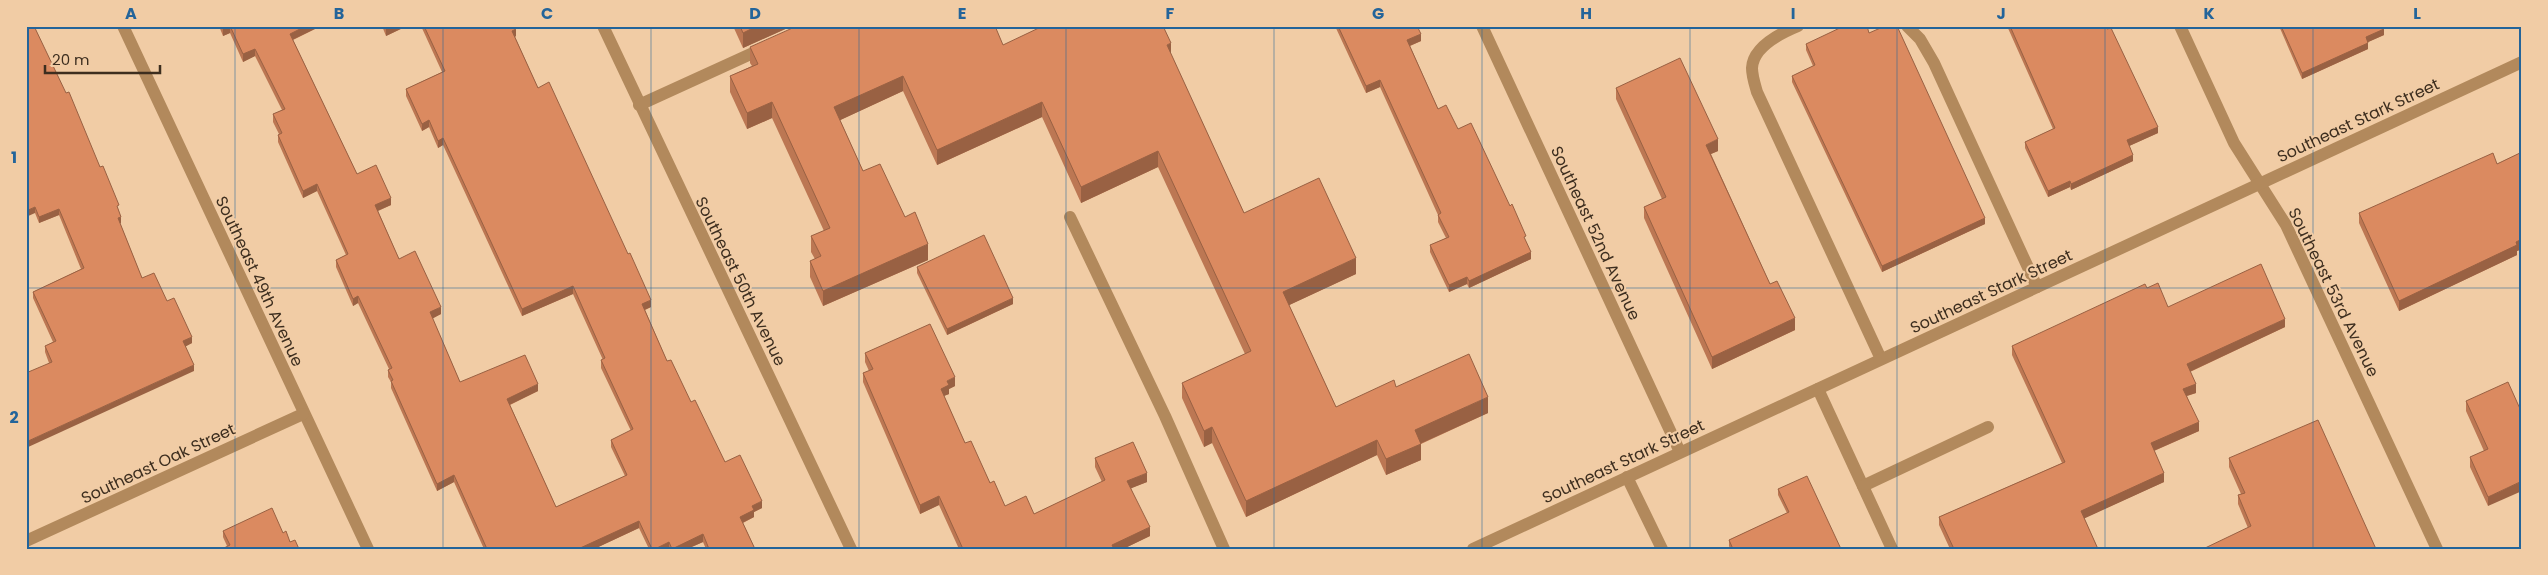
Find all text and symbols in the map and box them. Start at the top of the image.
text: A [125,2,137,25]
text: B [334,2,344,25]
text: C [541,2,553,25]
text: D [749,2,761,25]
text: E [958,2,966,25]
text: F [1166,2,1175,25]
text: G [1372,2,1384,25]
text: H [1580,2,1592,25]
text: I [1791,2,1795,25]
text: J [1996,2,2006,25]
text: K [2203,2,2215,25]
text: L [2413,2,2421,25]
scale bar [45,42,160,74]
text: 20 m [52,49,90,70]
street label: Southeast Stark Street [2273,73,2443,168]
street label: Southeast 52nd Avenue [1545,142,1646,324]
text: 1 [11,146,17,169]
street label: Southeast 49th Avenue [210,192,309,370]
street label: Southeast 50th Avenue [690,193,792,370]
street label: Southeast 53rd Avenue [2283,204,2385,381]
street label: Southeast Stark Street [1906,244,2076,339]
text: 2 [9,406,19,429]
street label: Southeast Stark Street [1538,414,1708,509]
street label: Southeast Oak Street [77,417,239,509]

